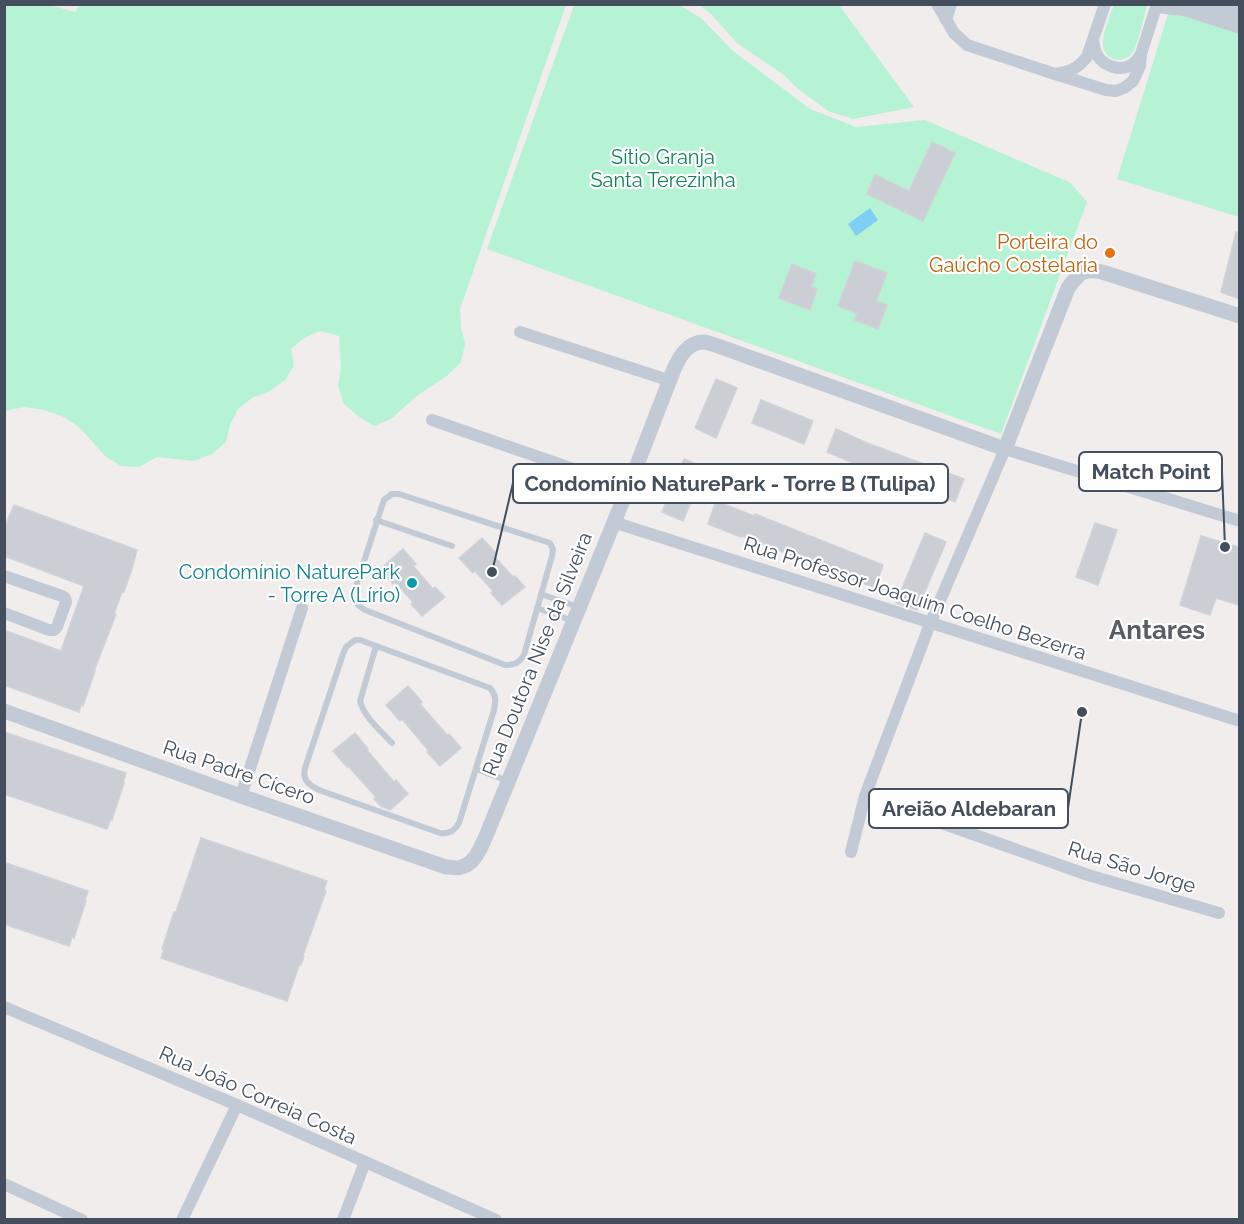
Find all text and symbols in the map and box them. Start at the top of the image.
park label: Sítio Granja Santa Terezinha [590,145,736,192]
place label: Porteira do Gaúcho Costelaria [929,230,1098,277]
marker: Porteira do Gaúcho Costelaria [1103,246,1117,260]
callout: Match Point [1079,452,1222,491]
text: Match Point [1091,459,1211,484]
callout: Condomínio NaturePark - Torre B (Tulipa) [513,464,948,503]
text: Condomínio NaturePark - Torre B (Tulipa) [524,471,936,496]
street label: Rua Doutora Nise da Silveira [477,529,597,779]
street label: Rua Professor Joaquim Coelho Bezerra [741,531,1089,665]
place label: Condomínio NaturePark - Torre A (Lírio) [179,560,400,607]
marker: Condomínio NaturePark - Torre A (Lírio) [405,576,419,590]
district label: Antares [1109,615,1205,645]
street label: Rua Padre Cícero [160,735,318,809]
callout: Areião Aldebaran [869,789,1068,828]
text: Areião Aldebaran [882,796,1056,821]
street label: Rua São Jorge [1065,836,1199,898]
street label: Rua João Correia Costa [155,1041,361,1149]

